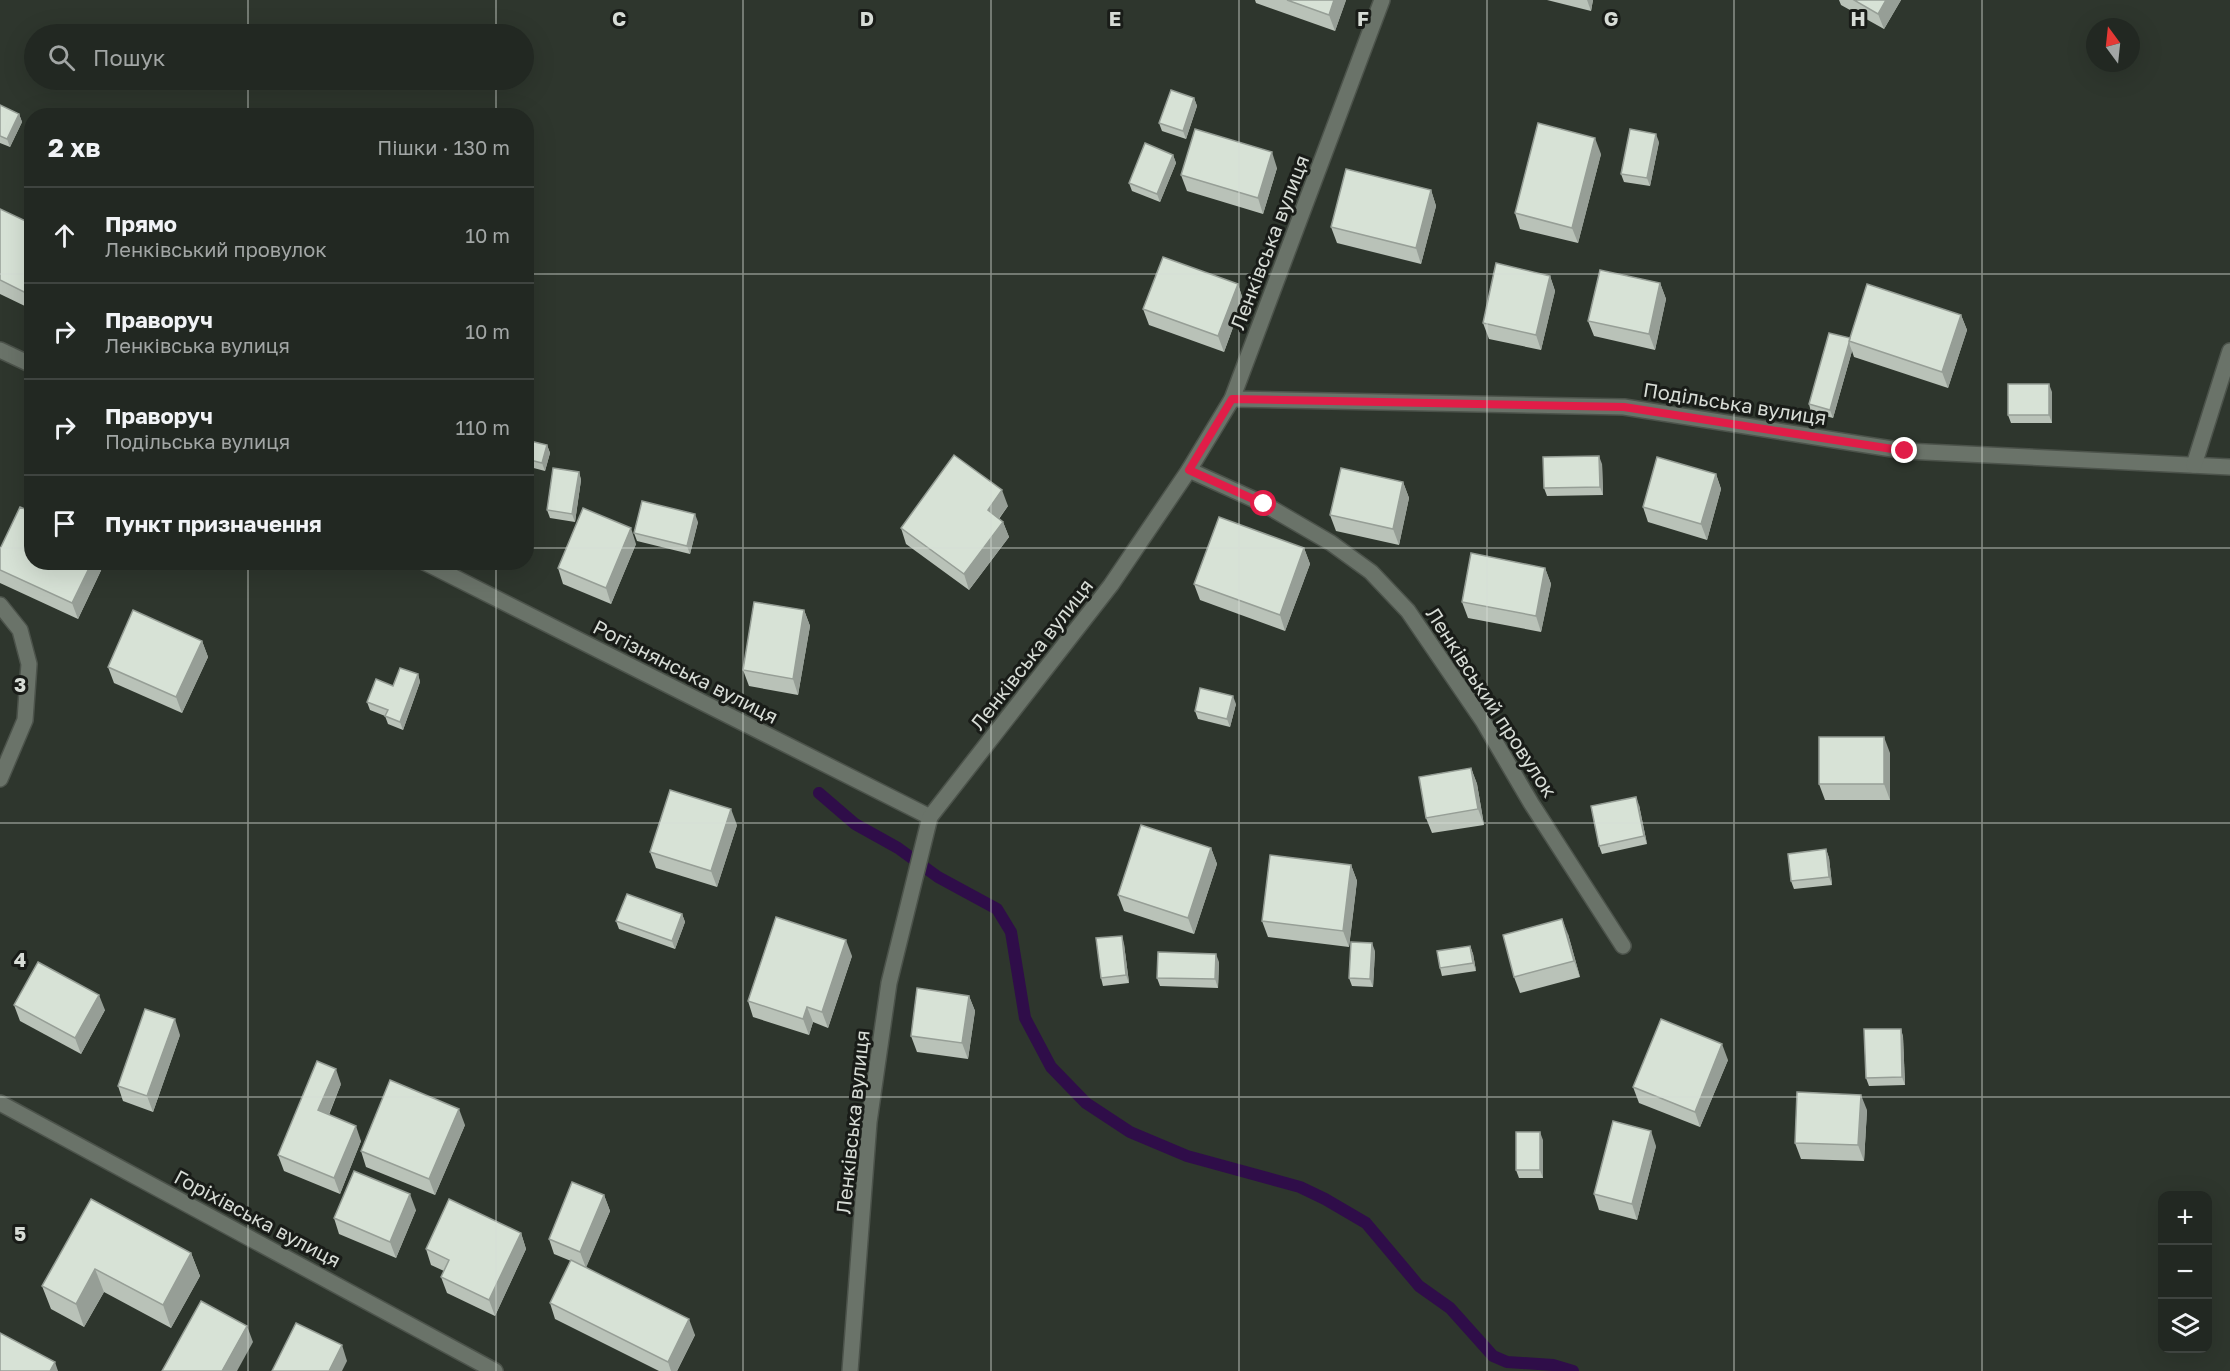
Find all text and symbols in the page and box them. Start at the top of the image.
text: C [612,6,626,30]
text: D [860,6,874,30]
text: E [1109,6,1121,30]
text: F [1357,6,1369,30]
text: G [1604,6,1618,30]
text: H [1850,6,1866,30]
north arrow [2086,18,2140,72]
search box [24,24,534,90]
icon: search [45,41,78,74]
text: Пошук [93,44,166,71]
text: 2 хв [48,132,101,163]
text: Пішки · 130 m [377,135,510,159]
street label: Ленківська вулиця [1225,151,1313,333]
text: Прямо [105,210,177,237]
icon: ahead [48,219,81,252]
text: 10 m [465,223,510,247]
text: Ленківський провулок [105,237,327,261]
text: Праворуч [105,306,213,333]
icon: right [48,315,81,348]
text: 10 m [465,319,510,343]
text: Ленківська вулиця [105,333,290,357]
street label: Подільська вулиця [1642,377,1828,429]
text: Праворуч [105,402,213,429]
icon: right [48,411,81,444]
text: 110 m [456,415,510,439]
text: Подільська вулиця [105,429,290,453]
route end [1891,437,1917,463]
route start [1250,490,1276,516]
icon: arrive [48,507,81,540]
text: Пункт призначення [105,510,322,537]
street label: Ленківська вулиця [965,574,1097,734]
street label: Ленківський провулок [1422,602,1562,802]
street label: Рогізнянська вулиця [590,614,782,728]
text: 3 [14,672,26,696]
text: 4 [14,947,26,971]
street label: Ленківська вулиця [830,1029,874,1215]
street label: Горіхівська вулиця [171,1164,345,1272]
map controls [2158,1191,2212,1353]
button: + [2158,1191,2212,1245]
text: 5 [14,1221,26,1245]
button: − [2158,1245,2212,1299]
button: layers [2158,1299,2212,1353]

